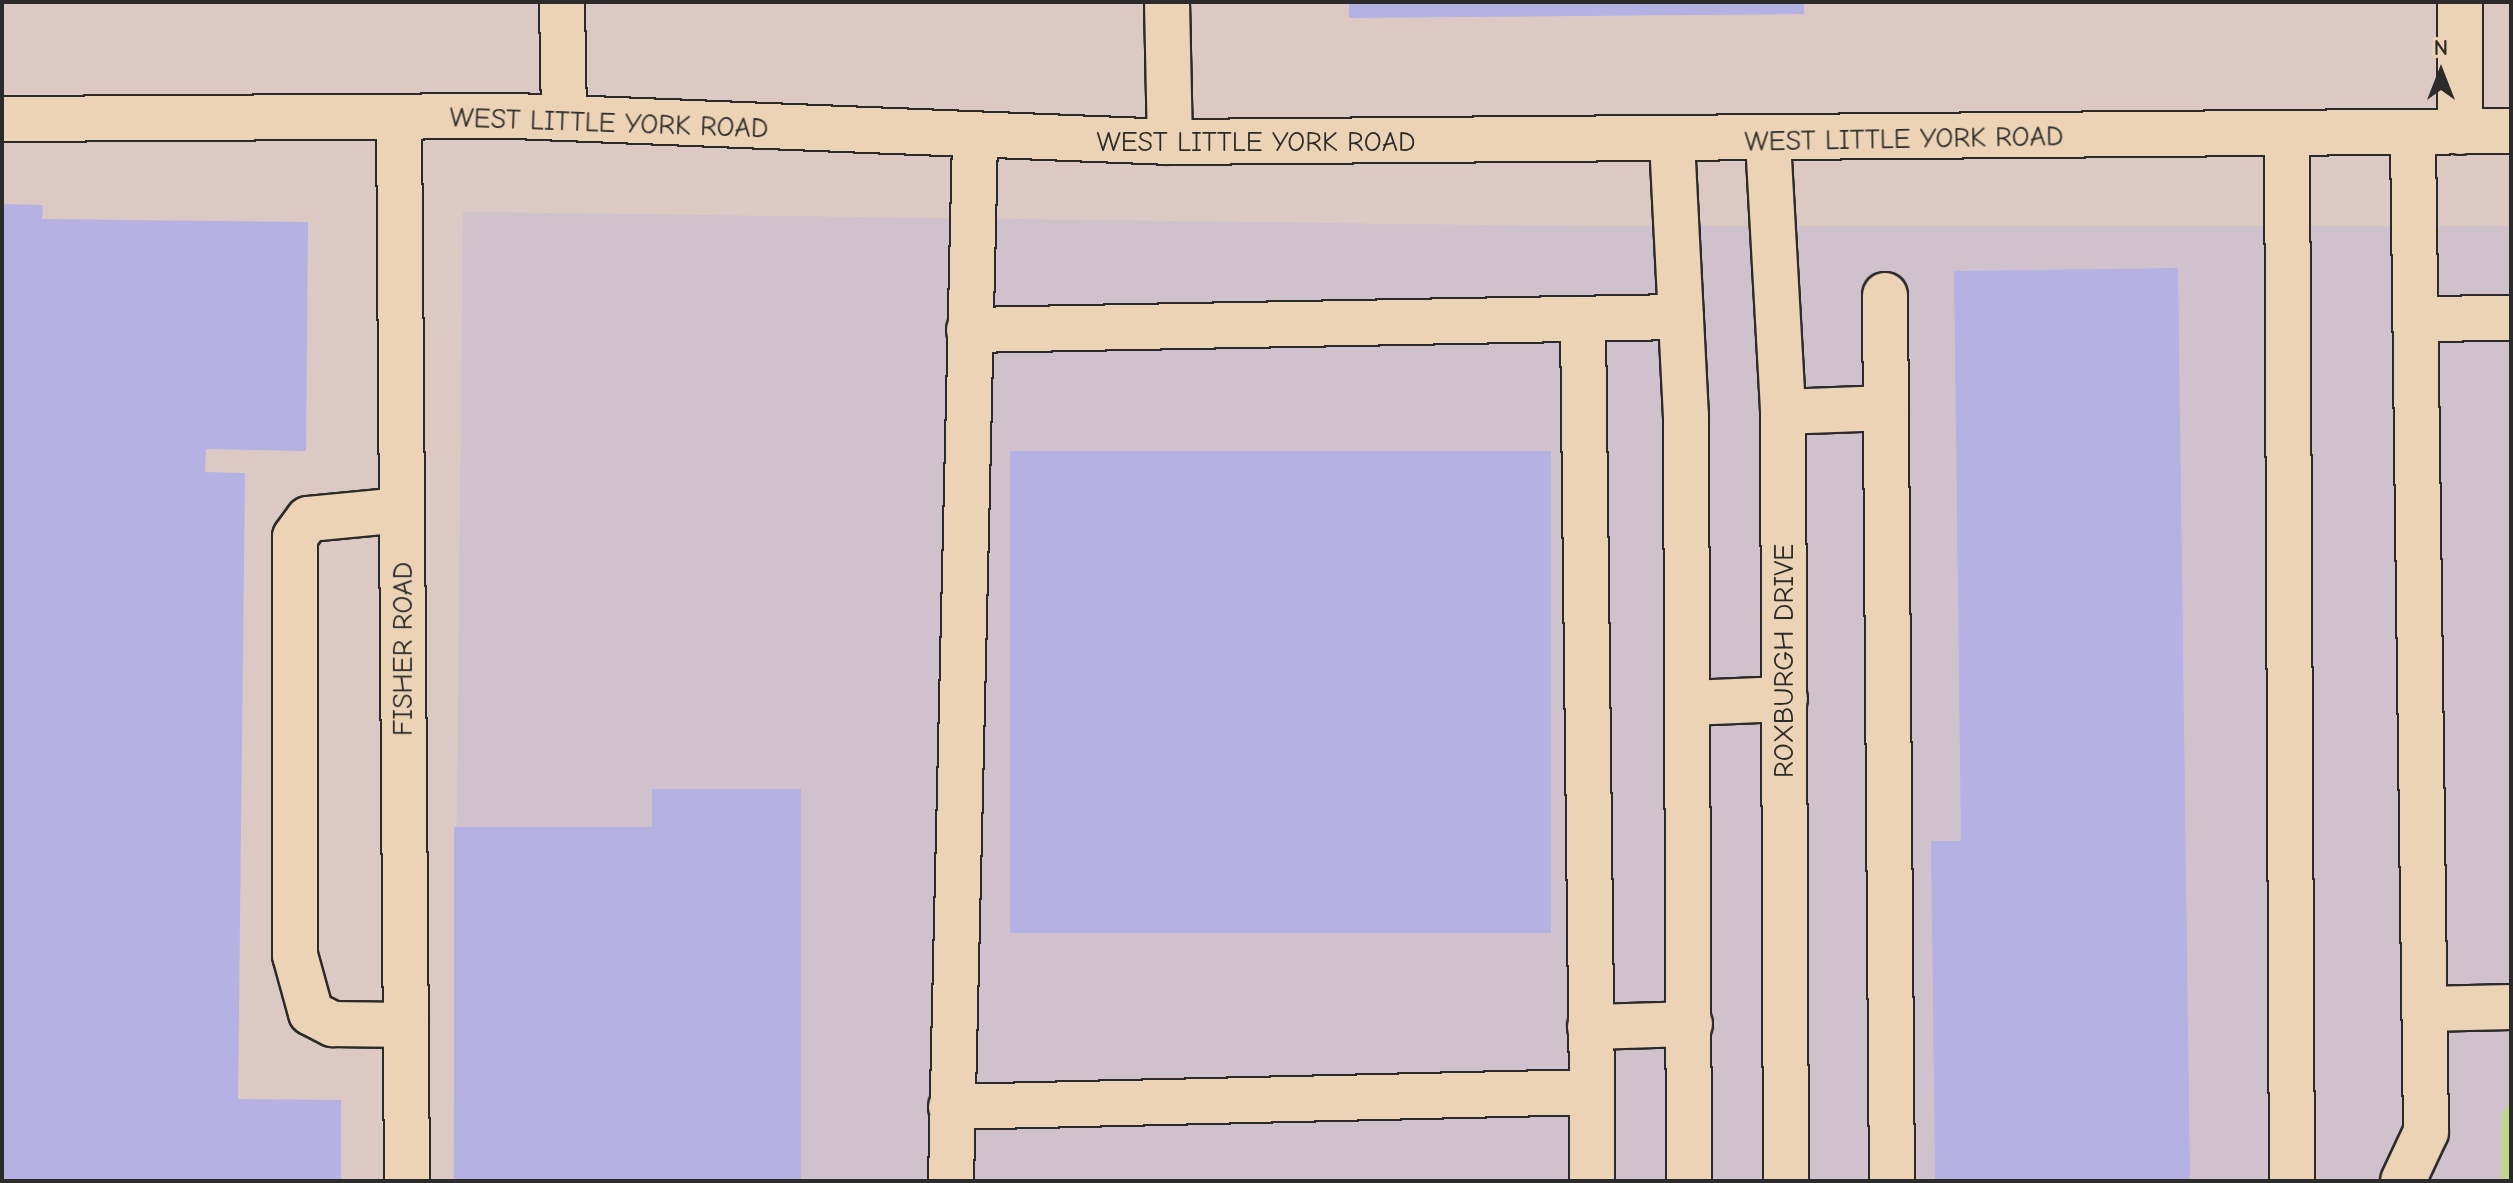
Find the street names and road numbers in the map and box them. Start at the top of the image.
street label: WEST LITTLE YORK ROAD [449,101,769,145]
street label: WEST LITTLE YORK ROAD [1744,119,2064,159]
street label: WEST LITTLE YORK ROAD [1096,125,1416,159]
street label: ROXBURGH DRIVE [1767,544,1801,778]
street label: FISHER ROAD [386,562,420,736]

